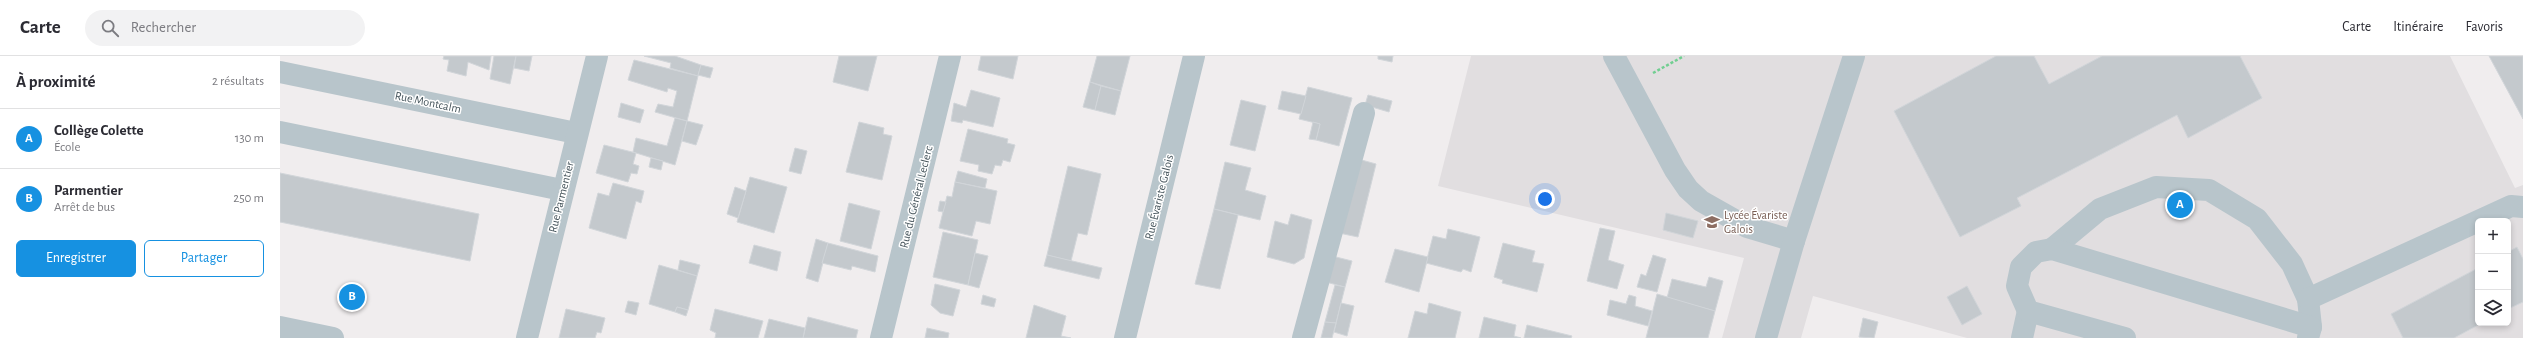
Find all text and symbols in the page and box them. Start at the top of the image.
search box [85,10,365,46]
icon: search [99,17,121,39]
text: Carte [20,18,61,37]
text: Rechercher [131,20,196,35]
text: Carte [2342,20,2371,34]
text: Itinéraire [2393,20,2443,34]
text: Favoris [2465,20,2503,34]
text: À proximité [16,73,96,90]
text: 2 résultats [212,75,264,88]
street label: Rue Montcalm [394,89,462,115]
text: Collège Colette [54,123,144,138]
text: A [25,132,33,145]
text: 130 m [235,132,264,145]
text: École [54,141,81,154]
street label: Rue du Général Leclerc [898,144,935,249]
street label: Rue Évariste Galois [1142,153,1175,241]
street label: Rue Parmentier [546,160,576,234]
text: Parmentier [54,183,123,198]
your location [1535,189,1555,209]
pin: A [2167,190,2193,220]
text: B [25,192,33,205]
text: 250 m [233,192,264,205]
text: Arrêt de bus [54,201,115,214]
place label: Lycée Évariste Galois [1724,208,1787,235]
school or university icon: Lycée Évariste Galois [1703,213,1721,231]
map controls [2475,218,2511,326]
button: + [2475,218,2511,254]
button: Enregistrer [16,240,136,277]
button: Partager [144,240,264,277]
button: − [2475,254,2511,290]
pin: B [339,282,365,312]
button: layers [2475,290,2511,326]

